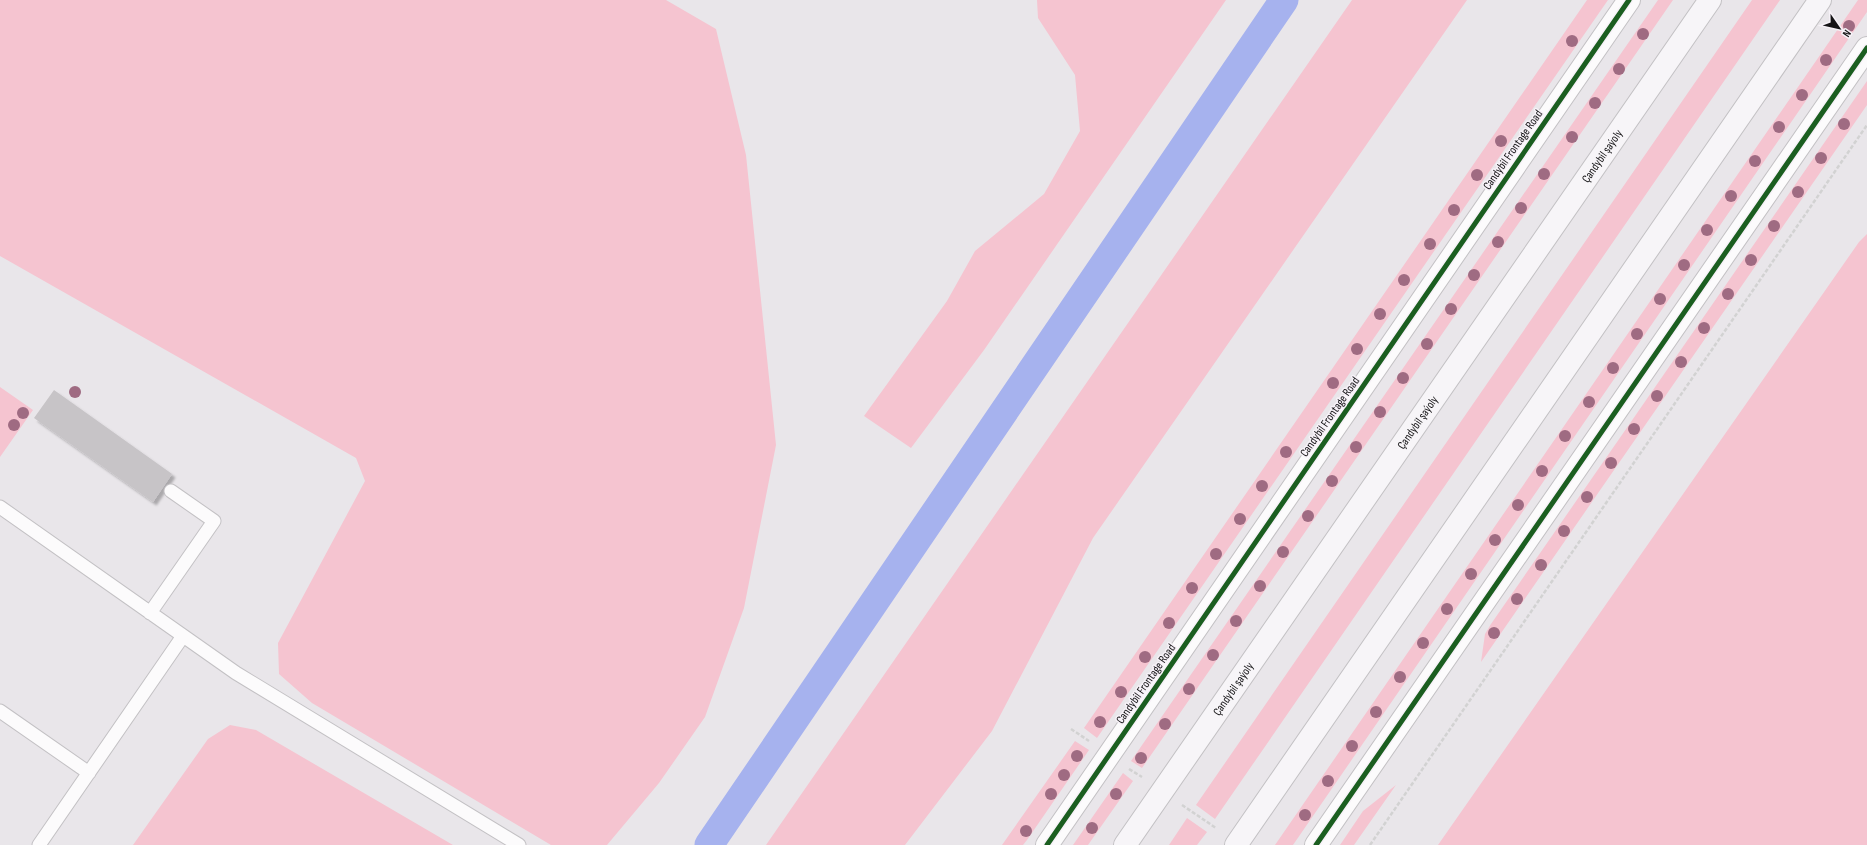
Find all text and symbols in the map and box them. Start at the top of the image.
north arrow [1819,8,1859,48]
text: N [1840,27,1854,39]
street label: Candybil Frontage Road [1480,107,1546,193]
street label: Çandybil şaýoly [1578,126,1626,186]
street label: Candybil Frontage Road [1297,374,1363,460]
street label: Çandybil şaýoly [1394,392,1441,452]
street label: Candybil Frontage Road [1113,641,1179,727]
street label: Çandybil şaýoly [1209,659,1257,718]

